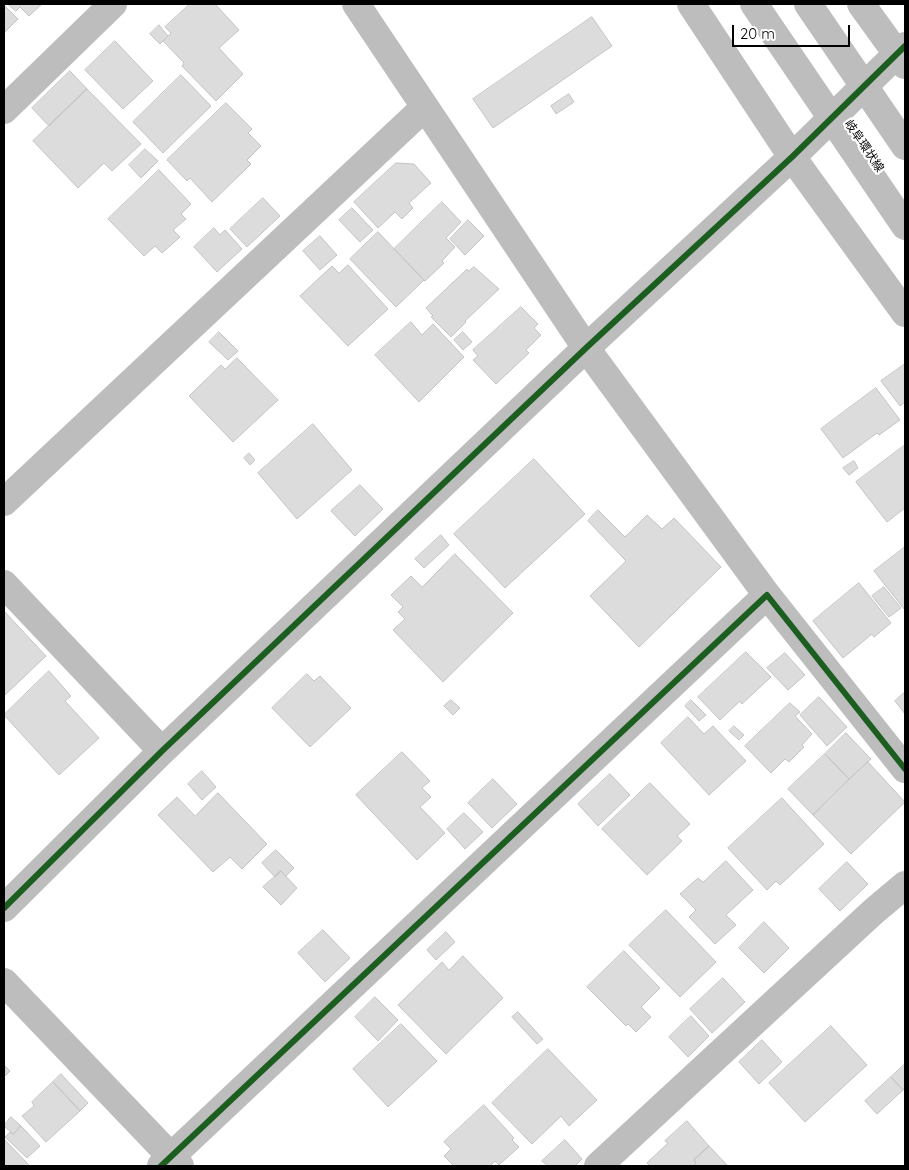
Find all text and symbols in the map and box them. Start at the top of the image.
scale bar [734,15,852,47]
text: 20 m [740,24,775,43]
street label: 岐阜環状線 [841,117,887,175]

